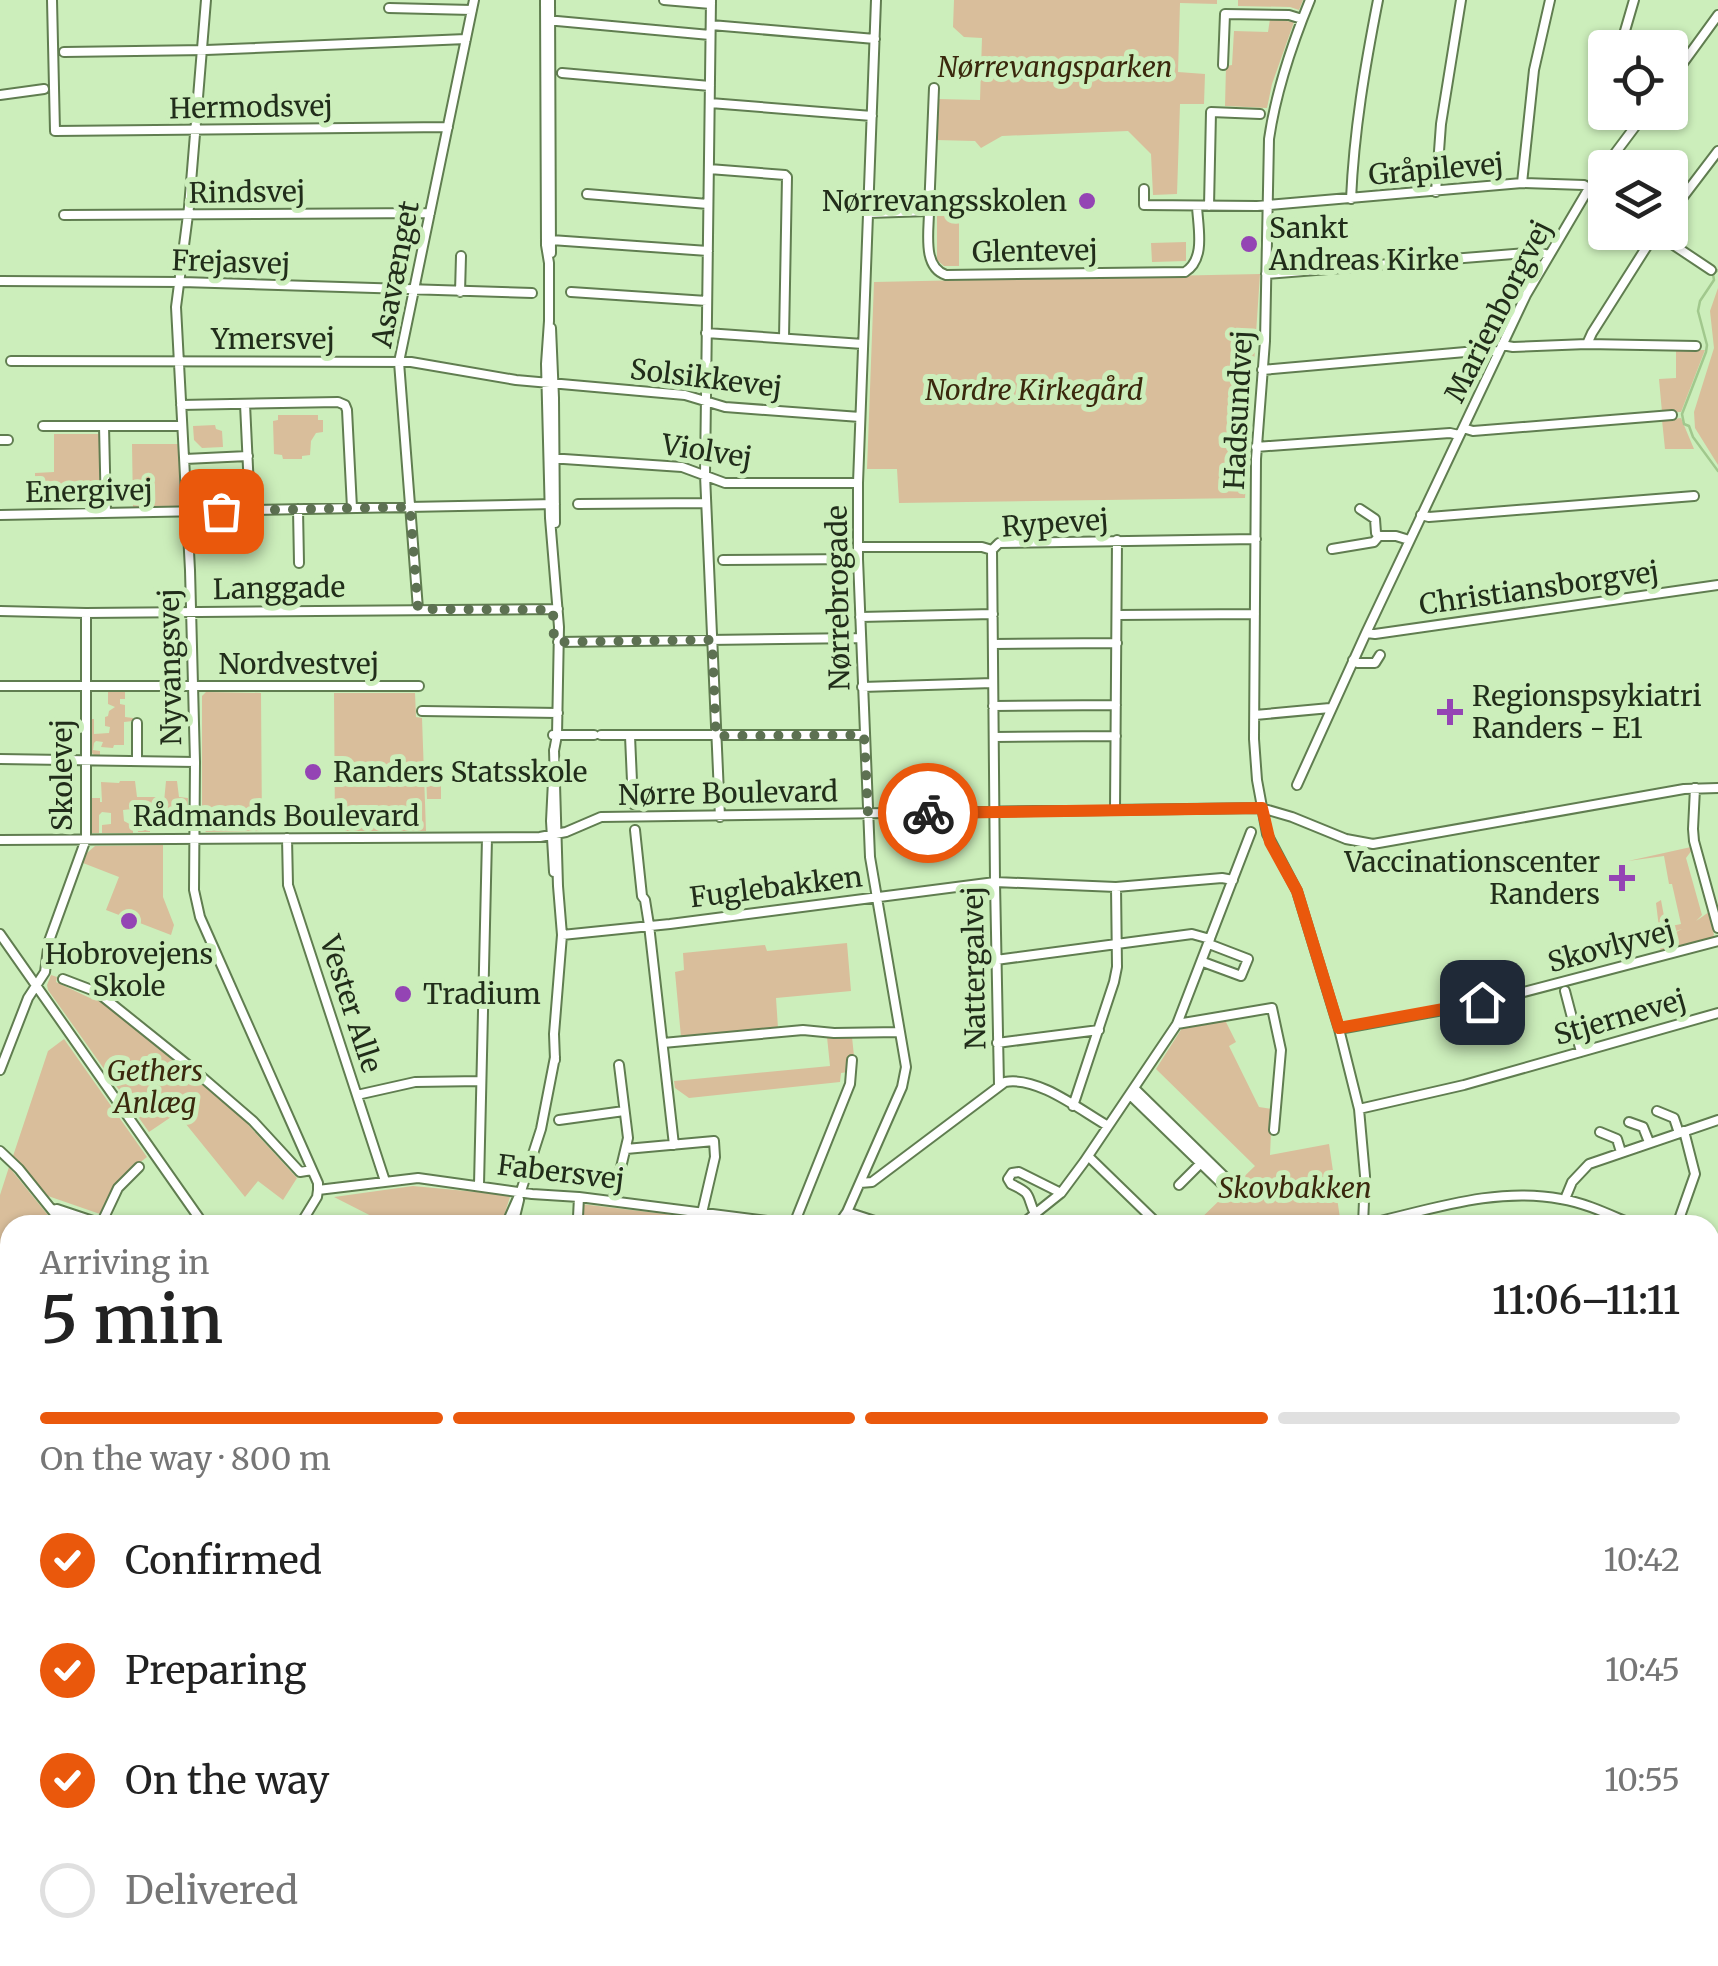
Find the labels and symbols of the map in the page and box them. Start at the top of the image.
park label: Nørrevangsparken [937,49,1173,85]
street label: Hermodsvej [169,88,333,126]
street label: Gråpilevej [1367,145,1505,193]
street label: Rindsvej [188,173,306,211]
place label: Nørrevangsskolen [822,183,1067,219]
marker: Nørrevangsskolen [1076,190,1098,212]
street label: Asavænget [363,198,427,351]
place label: Sankt Andreas Kirke [1268,210,1459,278]
street label: Marienborgvej [1437,214,1559,408]
street label: Glentevej [972,232,1098,270]
marker: Sankt Andreas Kirke [1238,233,1260,255]
street label: Frejasvej [171,242,291,282]
street label: Ymersvej [210,321,335,357]
street label: Hadsundvej [1216,329,1260,491]
street label: Solsikkevej [628,351,784,405]
park label: Nordre Kirkegård [925,372,1143,408]
street label: Violvej [658,426,755,476]
pin [179,469,264,554]
street label: Energivej [25,472,153,510]
street label: Rypevej [1000,501,1110,545]
street label: Nørrebrogade [818,505,858,691]
street label: Christiansborgvej [1417,553,1661,623]
street label: Langgade [213,569,345,607]
street label: Nyvangsvej [151,588,189,746]
street label: Nordvestvej [219,646,379,682]
place label: Regionspsykiatri Randers - E1 [1472,678,1702,746]
marker: Regionspsykiatri Randers - E1 [1437,699,1463,725]
street label: Skolevej [44,719,80,831]
place label: Randers Statsskole [333,754,587,790]
marker: Randers Statsskole [302,761,324,783]
courier [878,763,978,863]
street label: Nørre Boulevard [618,773,838,813]
street label: Rådmands Boulevard [133,798,419,834]
place label: Vaccinationscenter Randers [1343,844,1600,912]
street label: Fuglebakken [688,859,864,915]
marker: Vaccinationscenter Randers [1609,865,1635,891]
street label: Nattergalvej [955,886,993,1050]
marker: Hobrovejens Skole [118,910,140,932]
street label: Skovlyvej [1544,912,1678,980]
street label: Vester Alle [312,930,390,1077]
place label: Hobrovejens Skole [45,936,213,1004]
pin [1440,960,1525,1045]
place label: Tradium [423,976,541,1012]
street label: Stjernevej [1550,981,1690,1053]
marker: Tradium [392,983,414,1005]
park label: Gethers Anlæg [107,1053,203,1121]
street label: Fabersvej [495,1146,627,1198]
park label: Skovbakken [1218,1170,1372,1206]

